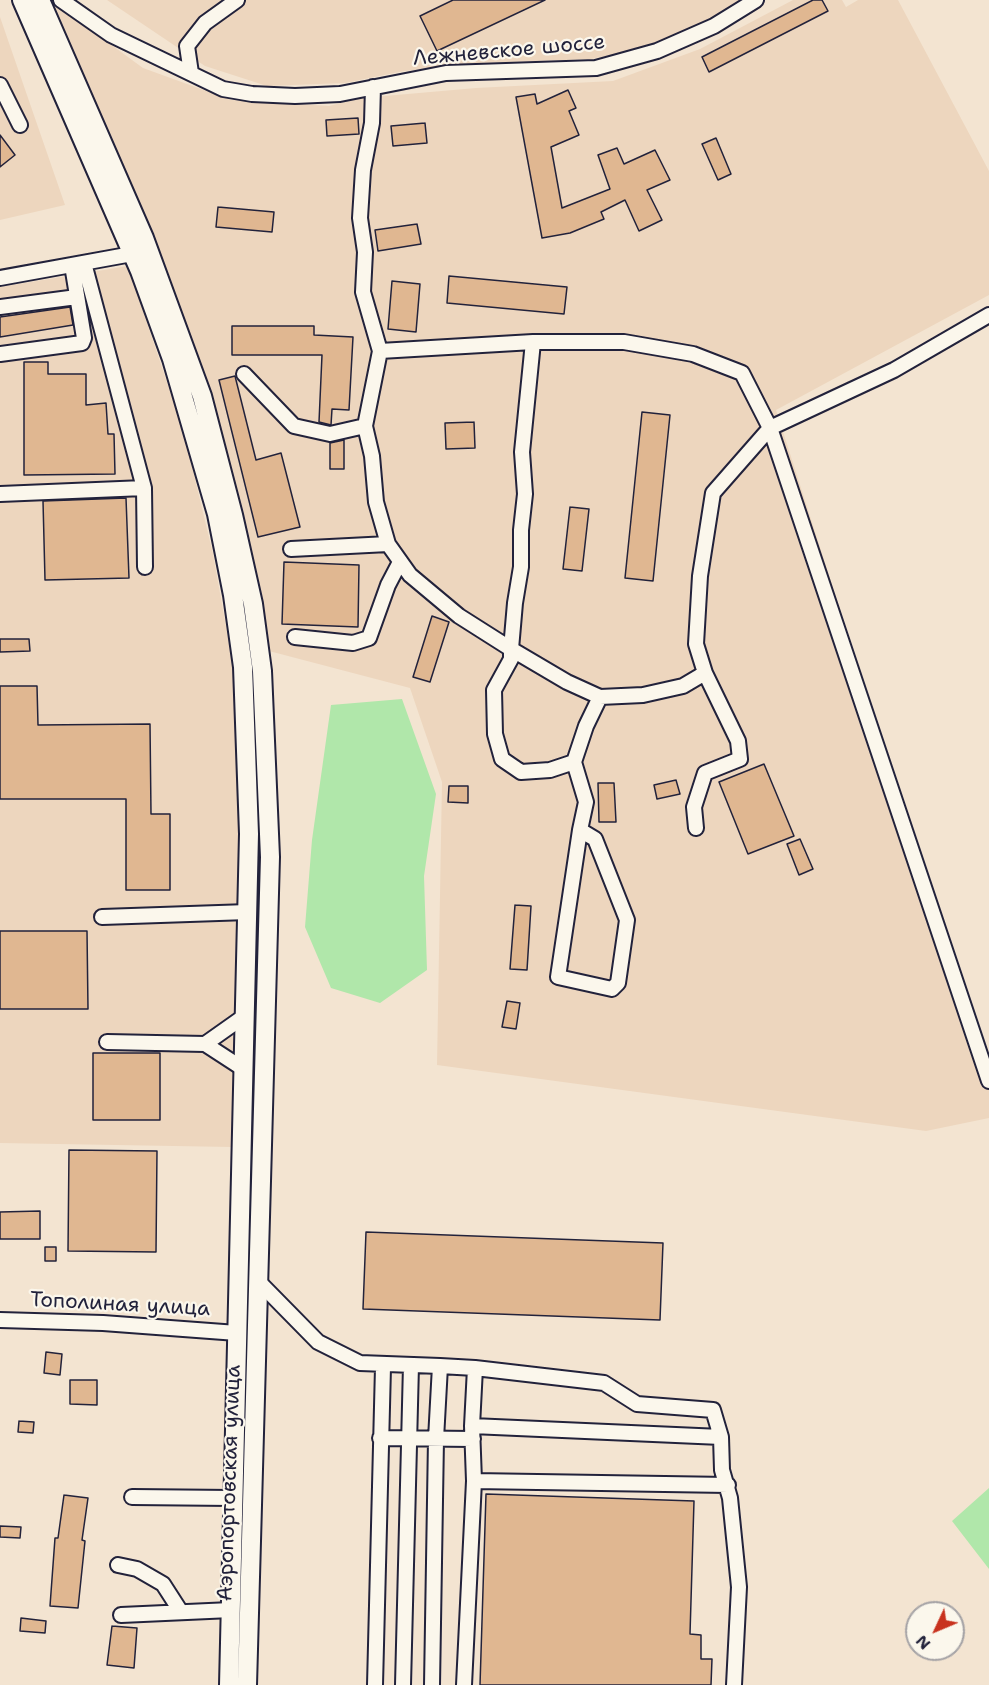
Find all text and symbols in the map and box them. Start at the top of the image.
street label: Лежневское шоссе [412,30,606,72]
street label: Тополиная улица [29,1288,211,1322]
street label: Аэропортовская улица [213,1364,247,1602]
north arrow [905,1601,965,1661]
text: N [911,1631,935,1654]

